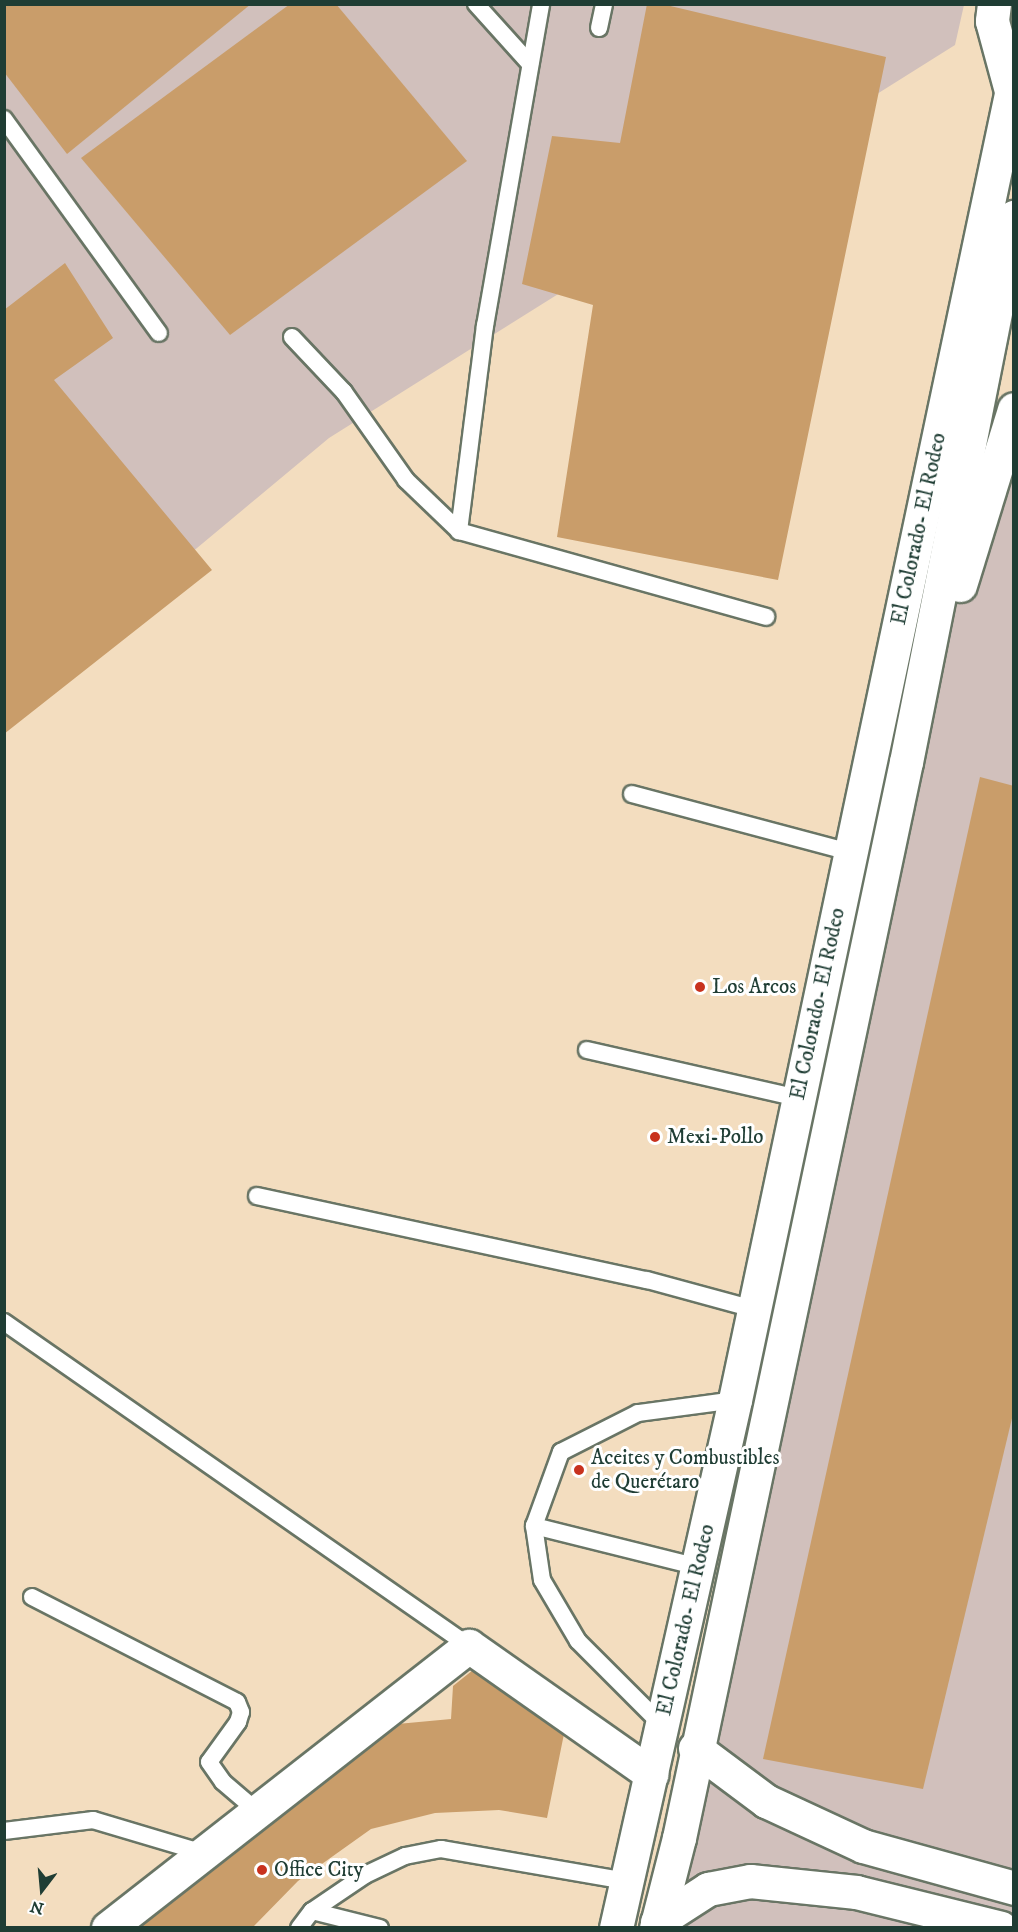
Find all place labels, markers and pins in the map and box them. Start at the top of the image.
place label: Los Arcos [712,974,796,1000]
marker: Los Arcos [693,980,707,994]
place label: Mexi-Pollo [667,1124,764,1150]
marker: Mexi-Pollo [648,1130,662,1144]
place label: Aceites y Combustibles de Querétaro [591,1445,780,1495]
marker: Aceites y Combustibles de Querétaro [572,1463,586,1477]
place label: Office City [274,1857,363,1883]
marker: Office City [255,1863,269,1877]

